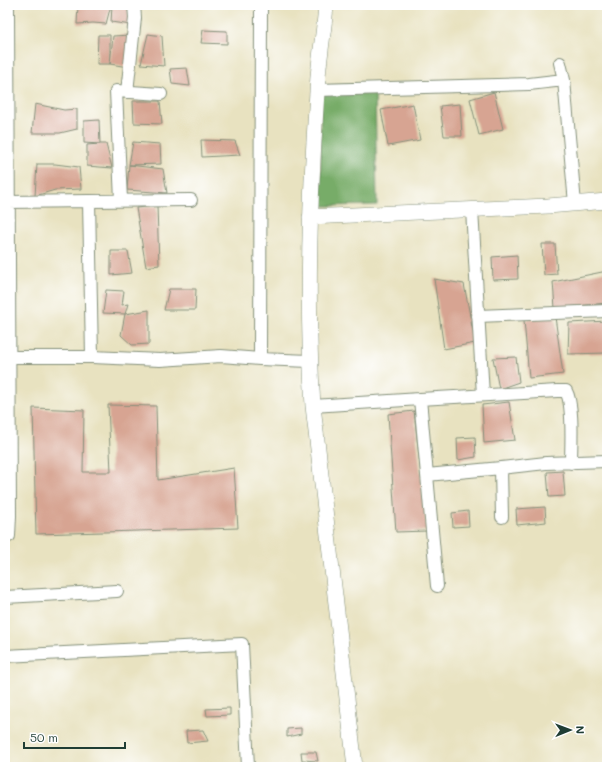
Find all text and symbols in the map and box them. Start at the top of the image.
north arrow [550,710,590,750]
scale bar [24,724,125,750]
text: N [573,726,588,734]
text: 50 m [30,729,58,745]

